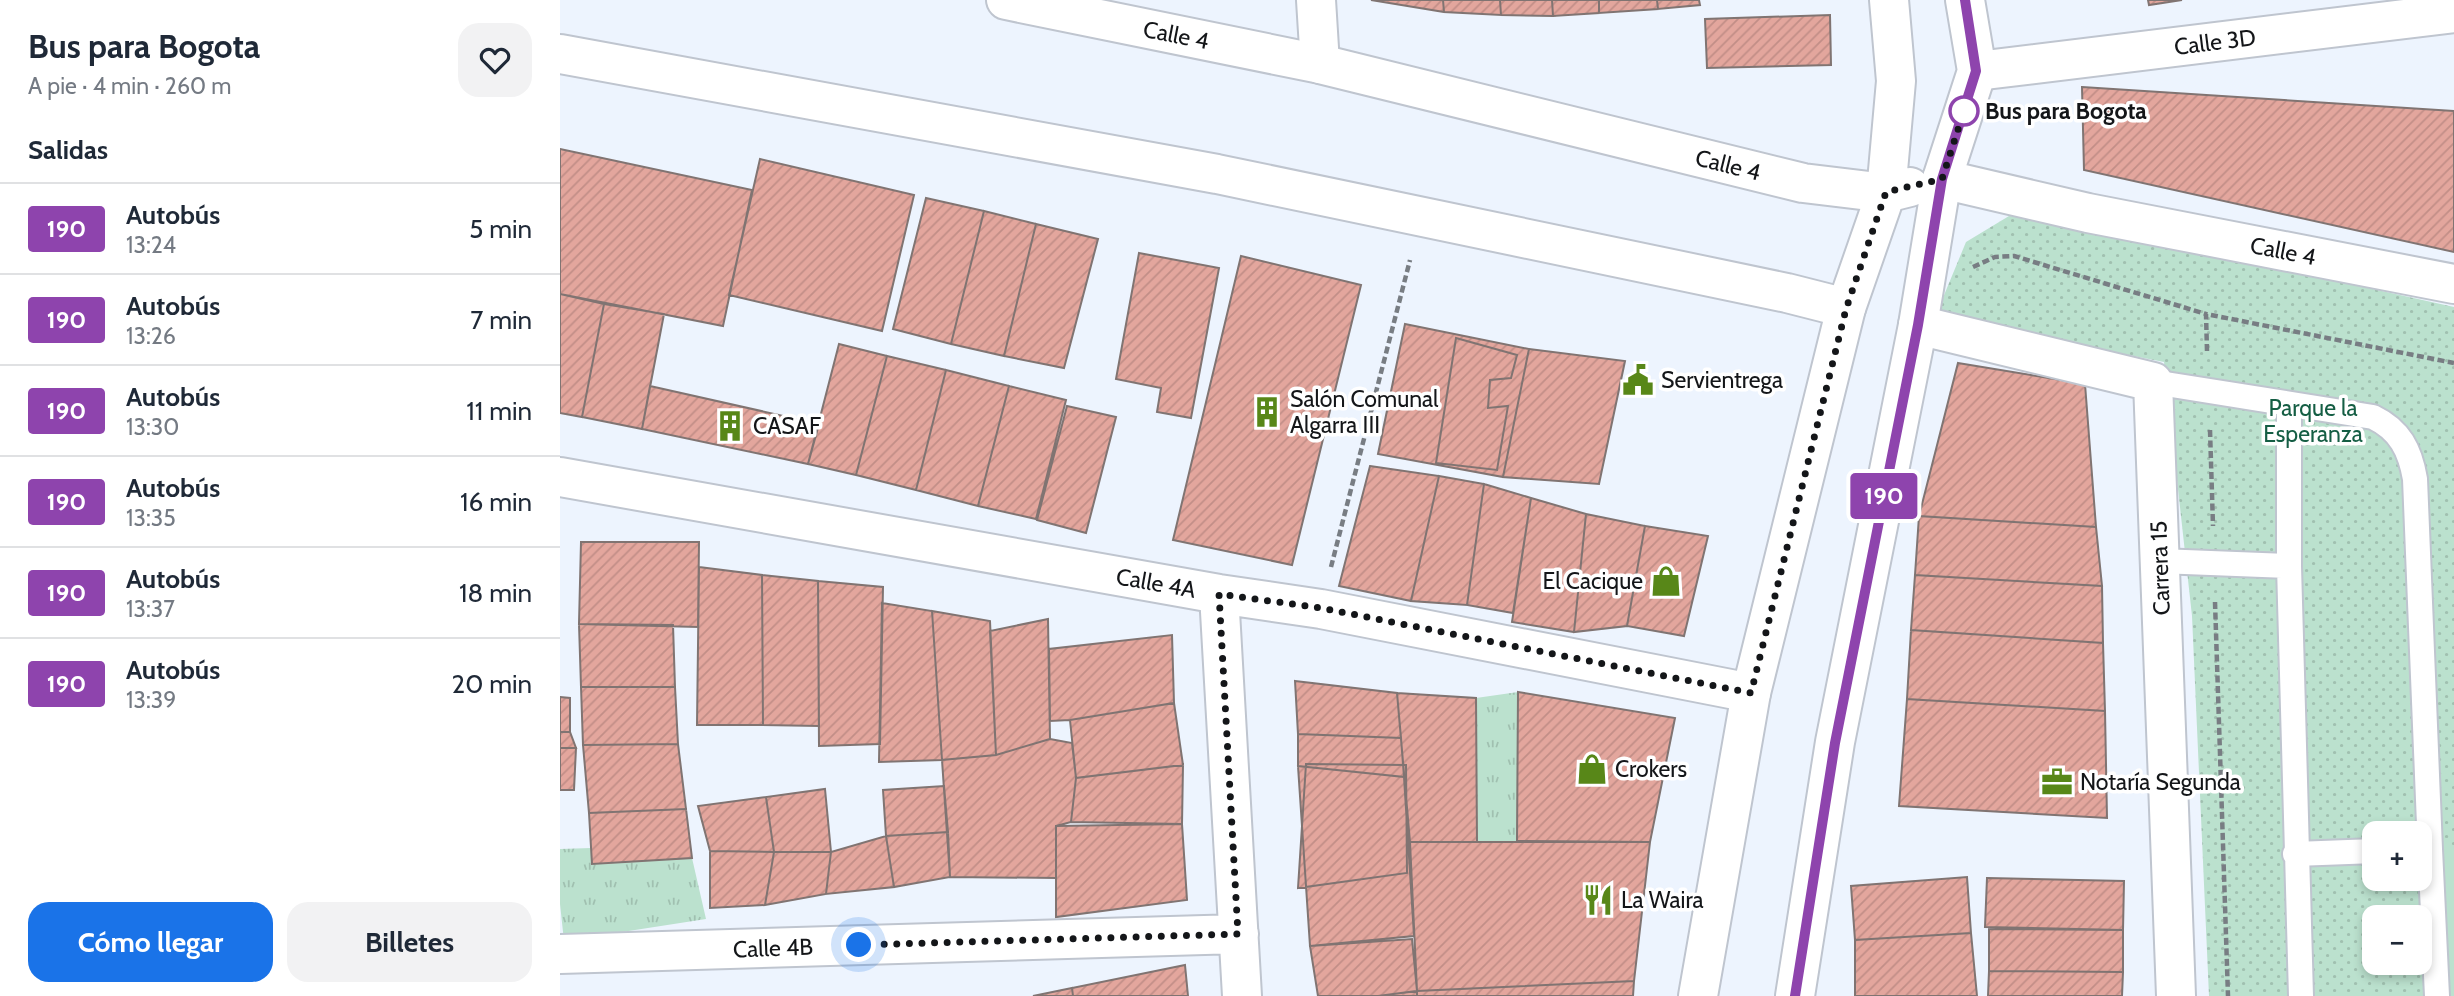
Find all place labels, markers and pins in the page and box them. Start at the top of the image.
marker: Bus para Bogota [1949,96,1979,126]
place label: Bus para Bogota [1985,97,2147,125]
public building icon: Servientrega [1621,363,1655,397]
place label: Servientrega [1661,366,1783,394]
place label: Salón Comunal Algarra III [1290,385,1439,439]
building icon: Salón Comunal Algarra III [1250,395,1284,429]
building icon: CASAF [713,409,747,443]
place label: CASAF [753,412,821,440]
shop icon: El Cacique [1649,564,1683,598]
place label: El Cacique [1542,567,1643,595]
shop icon: Crokers [1575,752,1609,786]
place label: Crokers [1615,755,1687,783]
office icon: Notaría Segunda [2040,765,2074,799]
place label: Notaría Segunda [2080,768,2241,796]
restaurant icon: La Waira [1581,883,1615,917]
place label: La Waira [1621,886,1704,914]

